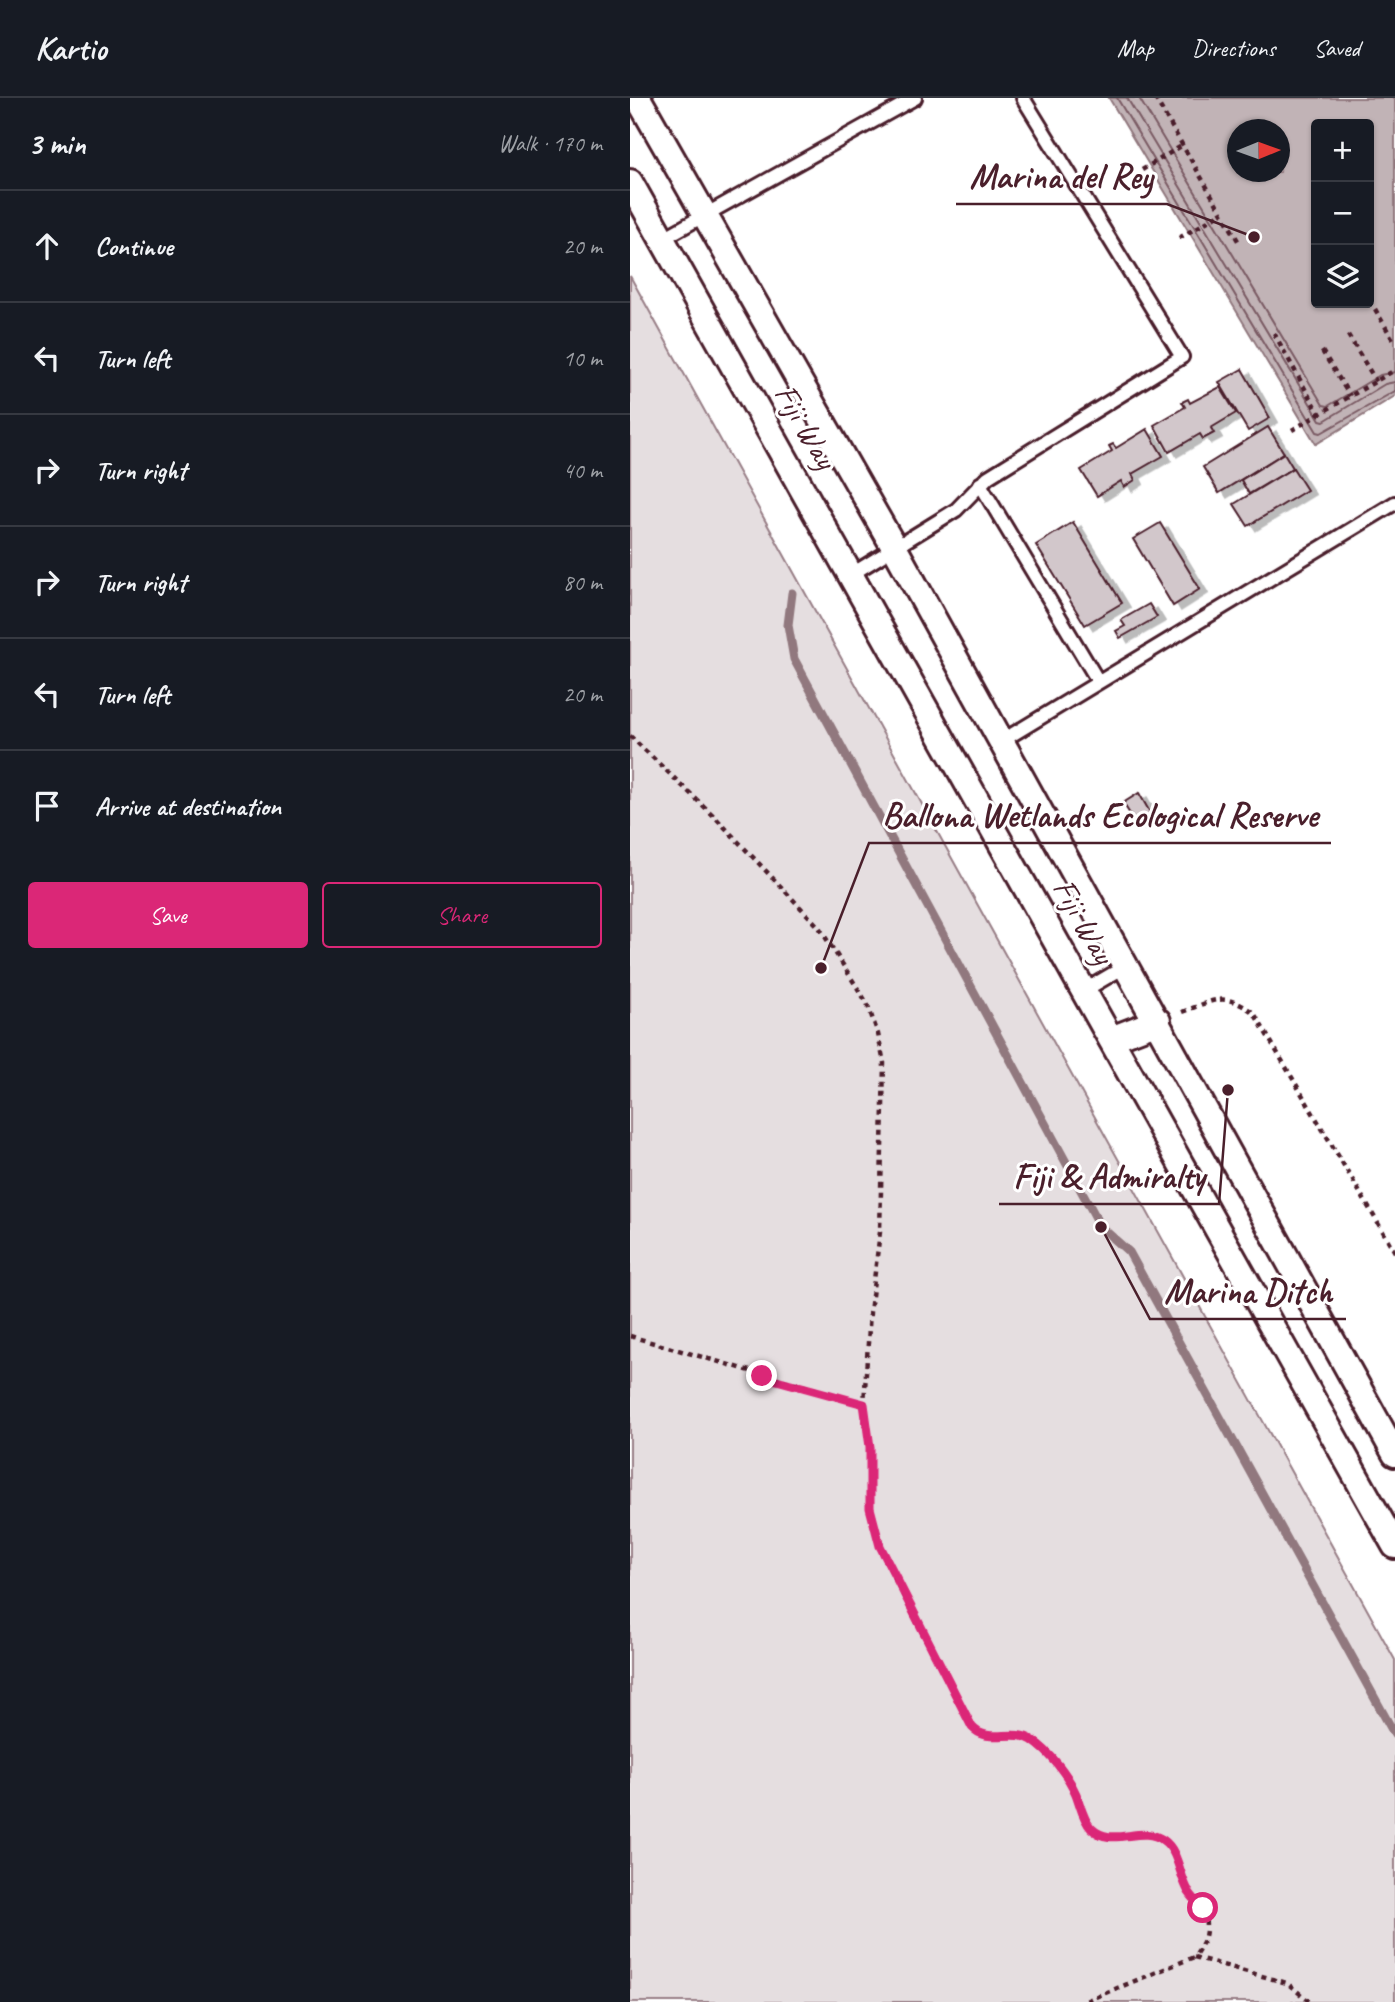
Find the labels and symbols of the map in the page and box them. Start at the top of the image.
north arrow [1227,119,1290,182]
callout: Marina del Rey [956,148,1167,204]
text: Marina del Rey [970,154,1156,199]
street label: Fiji Way [765,376,848,478]
callout: Ballona Wetlands Ecological Reserve [869,787,1331,843]
text: Ballona Wetlands Ecological Reserve [882,793,1321,838]
street label: Fiji Way [1044,871,1126,973]
callout: Fiji & Admiralty [999,1148,1219,1204]
text: Fiji & Admiralty [1013,1154,1209,1199]
callout: Marina Ditch [1150,1263,1346,1319]
text: Marina Ditch [1164,1269,1334,1314]
route end [746,1360,777,1391]
route start [1187,1892,1218,1923]

